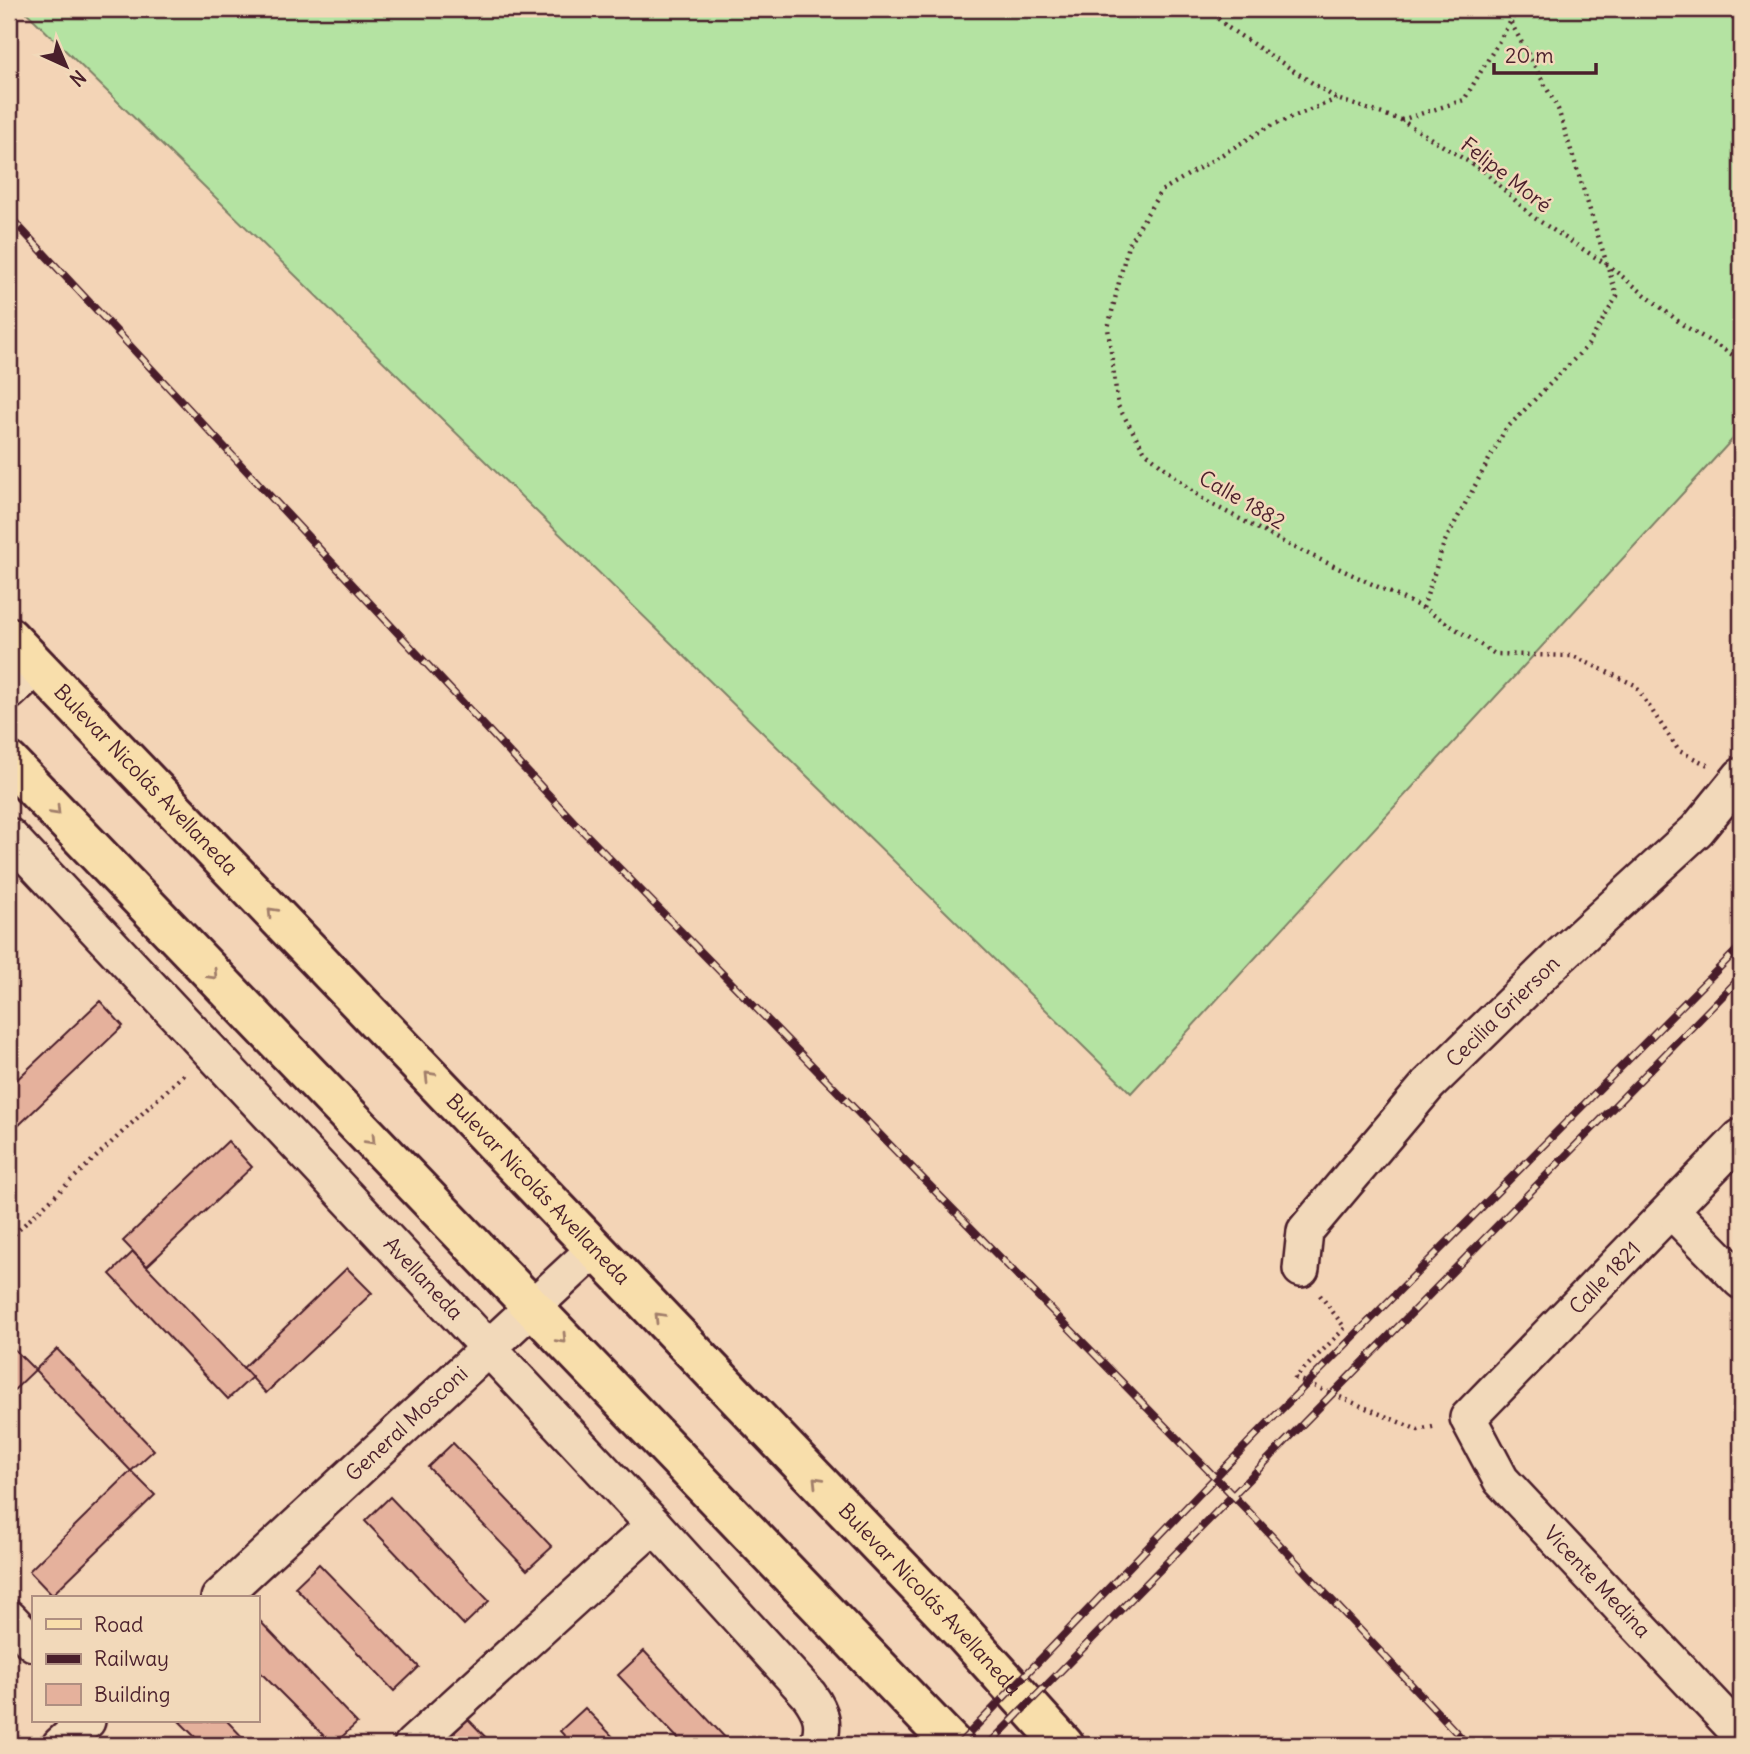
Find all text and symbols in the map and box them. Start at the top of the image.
north arrow [32,32,102,102]
scale bar [1494,32,1596,76]
text: 20 m [1505,42,1554,69]
text: N [65,65,91,91]
street label: Felipe Moré [1456,131,1557,218]
street label: Calle 1882 [1194,464,1290,535]
street label: Bulevar Nicolás Avellaneda [49,678,244,881]
one-way arrow [47,803,60,816]
one-way arrow [267,907,280,920]
street label: Cecilia Grierson [1440,950,1565,1073]
one-way arrow [205,967,218,980]
one-way arrow [424,1072,437,1085]
street label: Bulevar Nicolás Avellaneda [441,1088,636,1290]
one-way arrow [362,1131,375,1144]
street label: Avellaneda [378,1231,469,1325]
street label: Calle 1821 [1563,1235,1646,1320]
one-way arrow [654,1312,667,1325]
one-way arrow [554,1331,567,1344]
street label: General Mosconi [339,1360,473,1487]
one-way arrow [812,1476,825,1489]
street label: Bulevar Nicolás Avellaneda [833,1497,1027,1701]
street label: Vicente Medina [1538,1520,1657,1643]
legend [32,1596,259,1722]
text: Road [94,1611,143,1638]
text: Railway [94,1645,169,1672]
text: Building [94,1681,170,1708]

